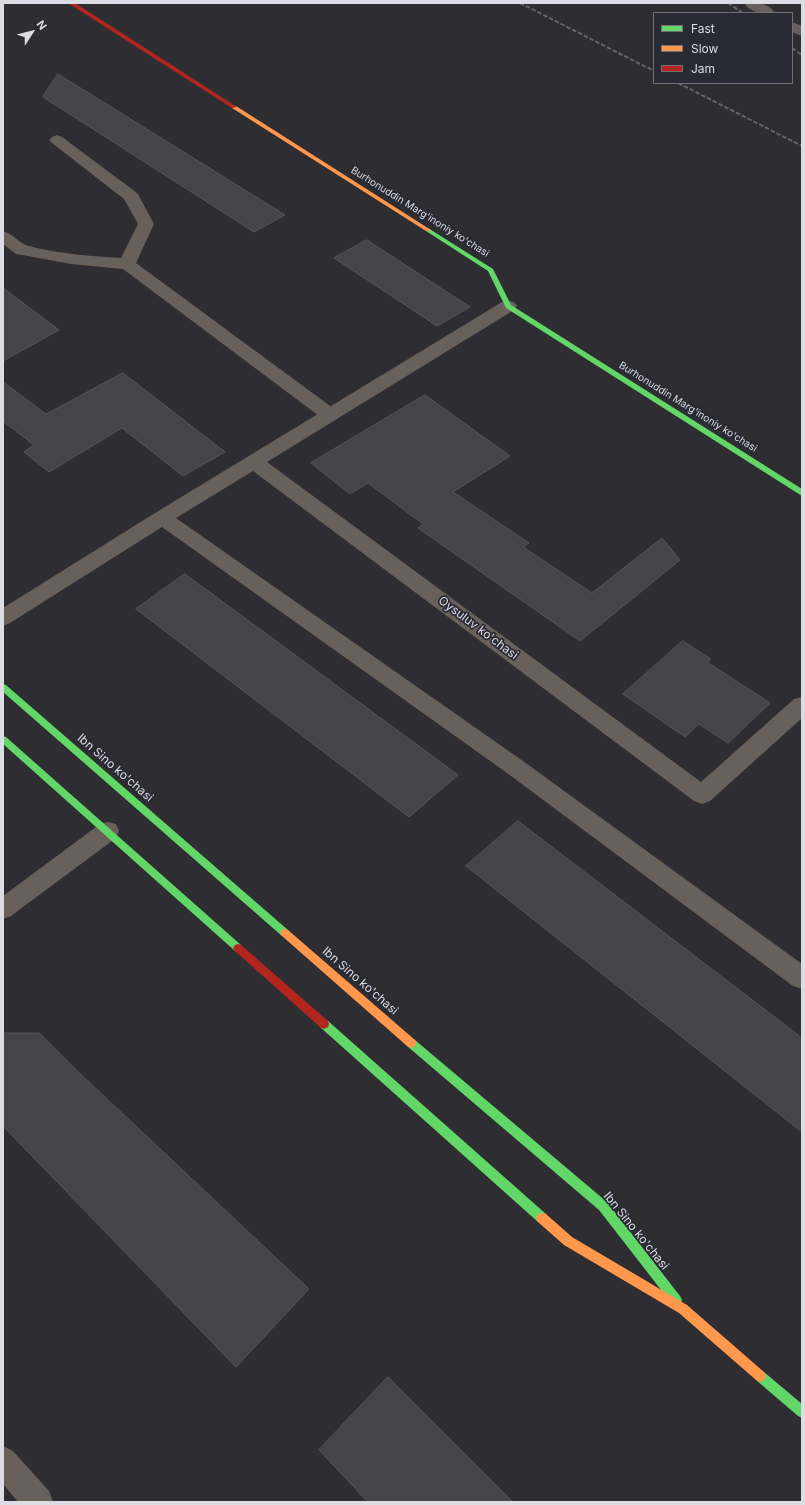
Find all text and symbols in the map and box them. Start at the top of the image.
north arrow [12,12,52,52]
legend [653,12,793,84]
text: N [34,17,50,32]
text: Fast [691,21,715,36]
text: Slow [691,41,718,56]
text: Jam [691,61,715,76]
street label: Burhonuddin Marg'inoniy ko'chasi [349,164,491,260]
street label: Burhonuddin Marg'inoniy ko'chasi [617,359,759,455]
street label: Oysuluv ko'chasi [435,593,521,663]
street label: Ibn Sino ko'chasi [74,731,156,805]
street label: Ibn Sino ko'chasi [319,944,401,1018]
street label: Ibn Sino ko'chasi [600,1189,672,1273]

